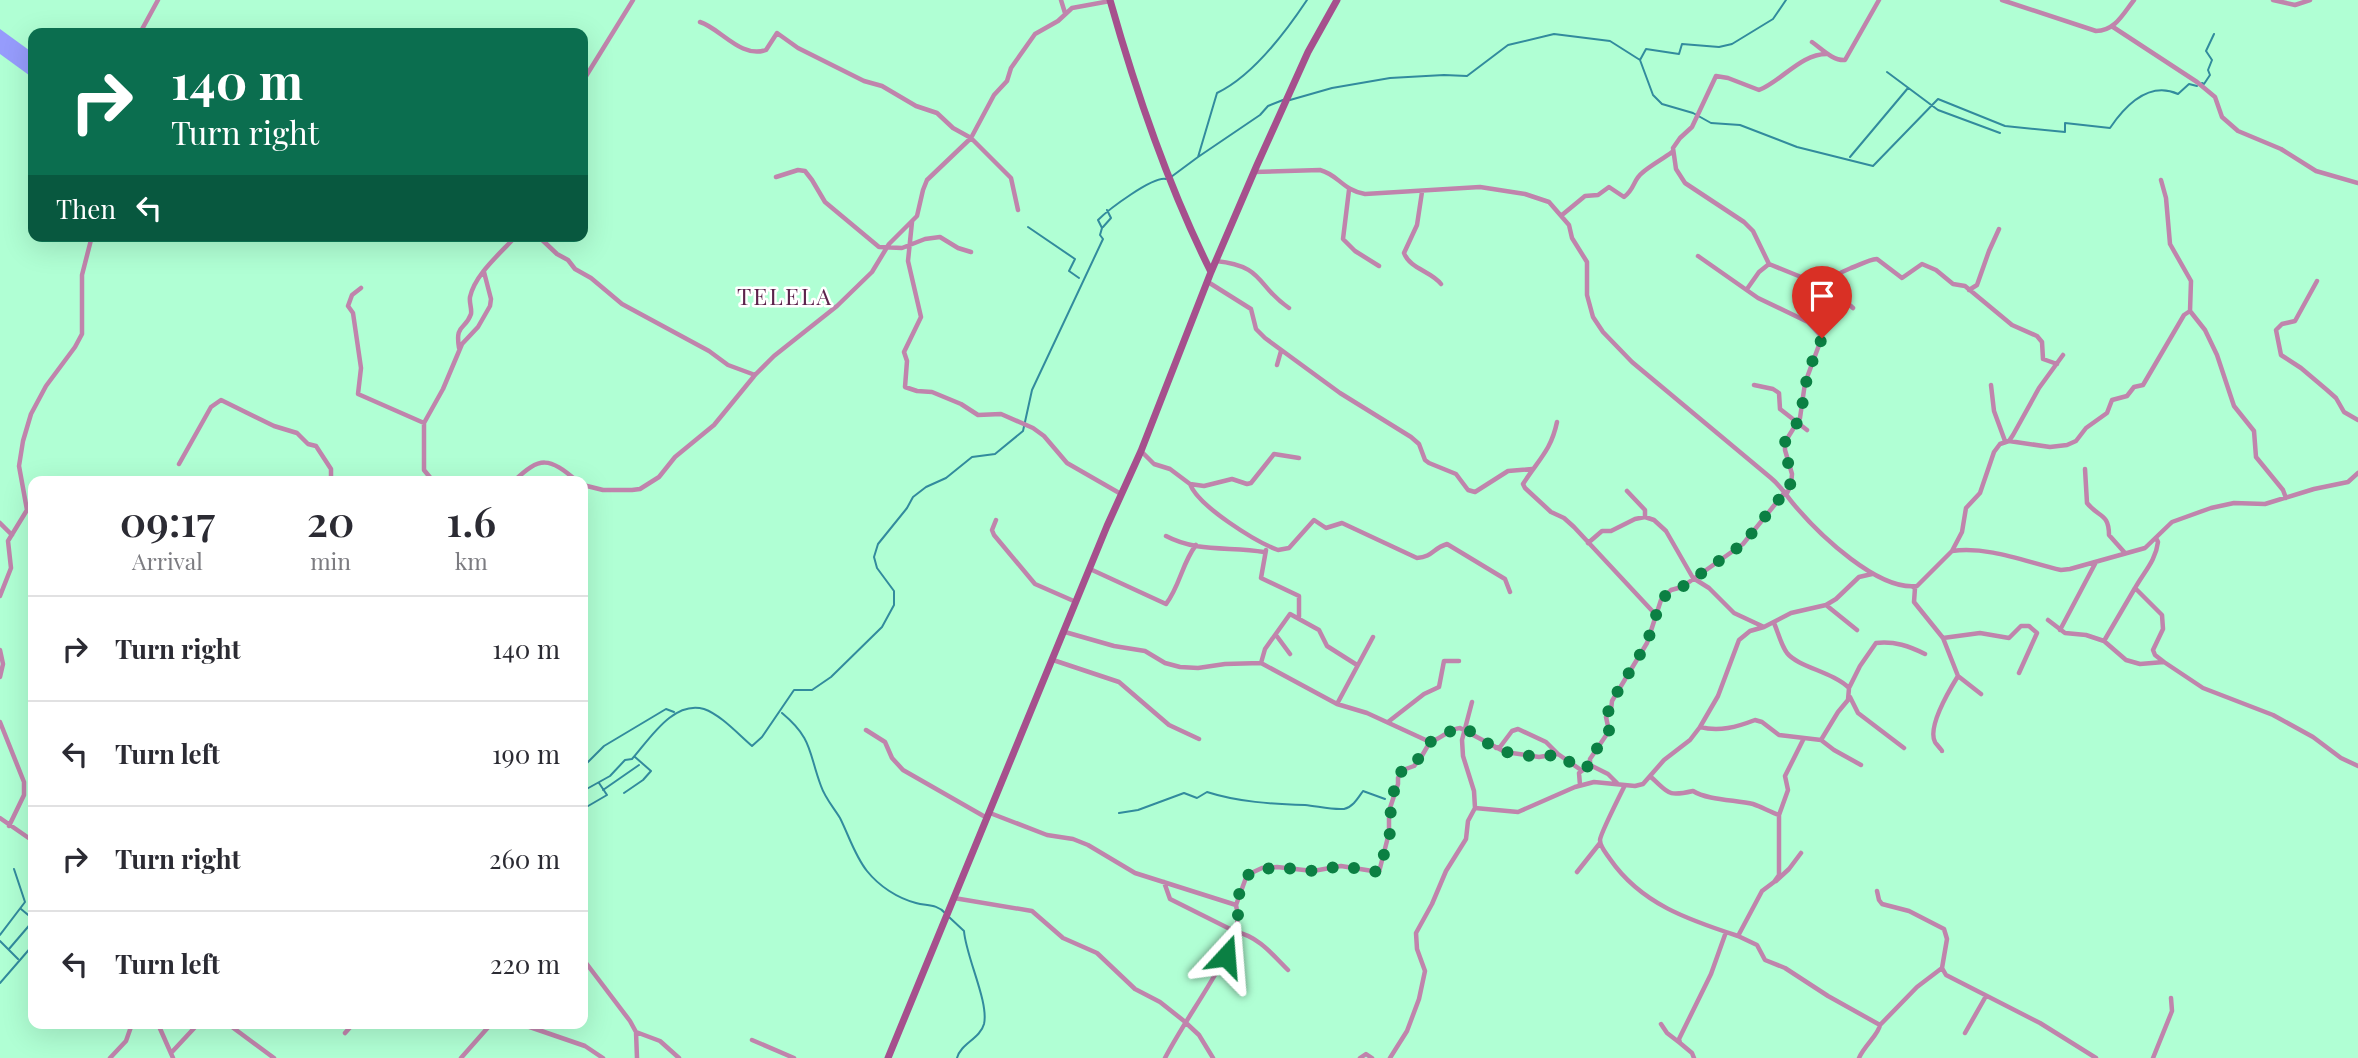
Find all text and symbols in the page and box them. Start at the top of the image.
text: 140 m [171,47,303,112]
icon: right [56,56,147,147]
text: Turn right [171,110,319,153]
icon: left [130,189,168,227]
text: Then [56,191,116,226]
pin [1792,266,1852,338]
icon: arrive [1803,277,1841,315]
district label: TELELA [737,280,833,311]
text: 09:17 [120,492,215,548]
text: 20 [307,492,355,548]
text: 1.6 [446,492,496,548]
text: Arrival [132,545,203,576]
text: min [310,545,351,576]
text: km [455,545,488,576]
icon: right [56,630,94,668]
text: Turn right [115,631,241,666]
text: 140 m [492,631,560,666]
icon: left [56,735,94,773]
text: Turn left [115,736,220,771]
text: 190 m [492,736,560,771]
icon: right [56,840,94,878]
text: Turn right [115,841,241,876]
text: 260 m [489,841,560,876]
position arrow [1189,919,1263,993]
icon: left [56,945,94,983]
text: Turn left [115,946,220,981]
text: 220 m [490,946,560,981]

